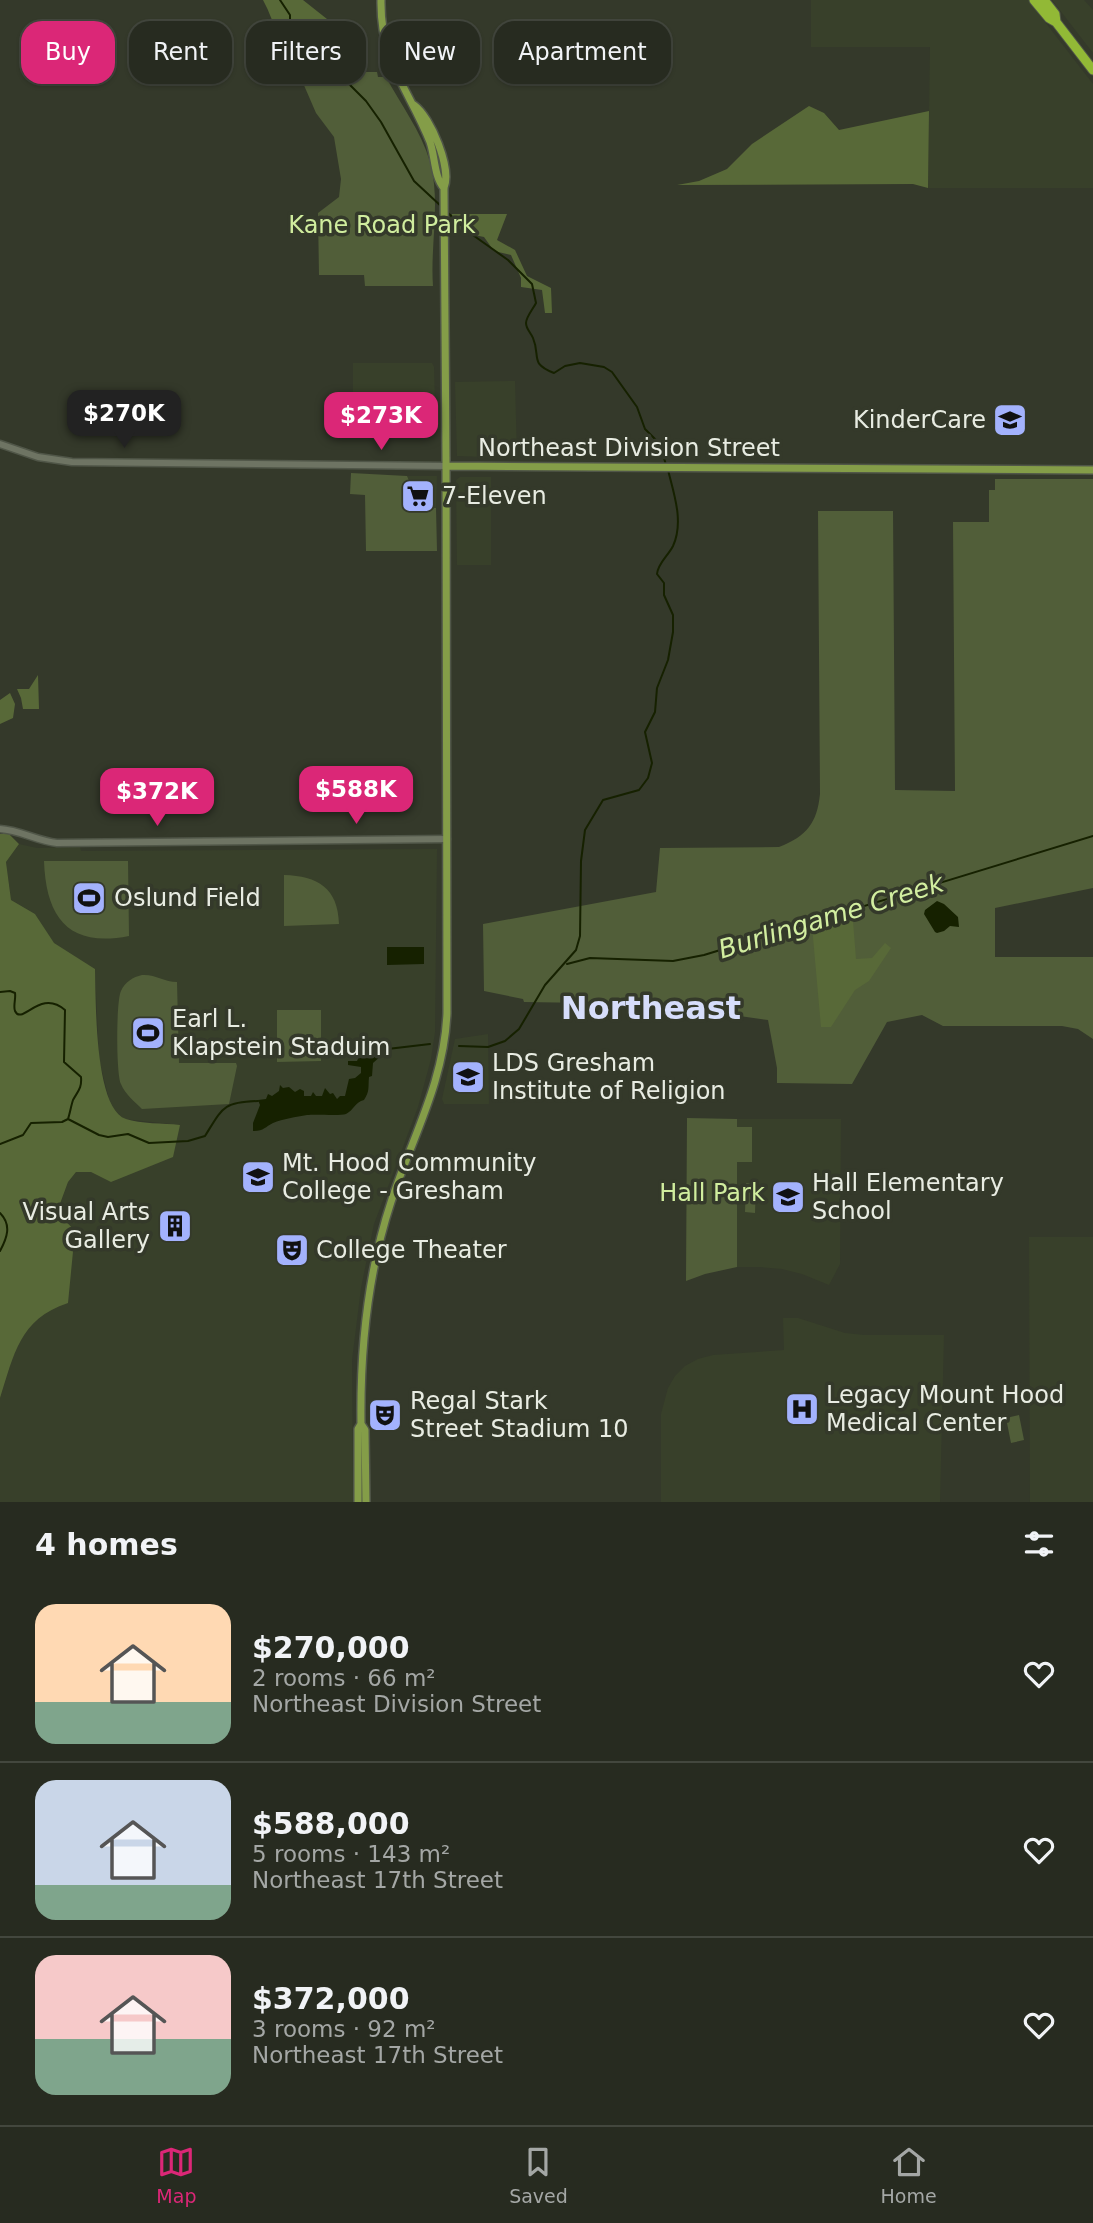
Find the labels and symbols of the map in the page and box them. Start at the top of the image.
park label: Kane Road Park [288,211,476,239]
pin: $270K [75,391,173,450]
pin: $273K [332,392,430,452]
school or university icon: KinderCare [991,401,1029,439]
place label: KinderCare [853,406,986,434]
street label: Northeast Division Street [478,434,780,462]
supermarket icon: 7-Eleven [399,477,437,515]
place label: 7-Eleven [442,482,547,510]
pin: $588K [307,766,405,826]
pin: $372K [108,768,206,828]
water label: Burlingame Creek [715,867,948,965]
sports icon: Oslund Field [70,879,108,917]
place label: Oslund Field [114,884,261,912]
district label: Northeast [561,989,741,1027]
place label: Earl L. Klapstein Staduim [172,1005,390,1061]
sports icon: Earl L. Klapstein Staduim [129,1014,167,1052]
place label: LDS Gresham Institute of Religion [492,1049,726,1105]
school or university icon: LDS Gresham Institute of Religion [449,1058,487,1096]
place label: Mt. Hood Community College - Gresham [282,1149,537,1205]
school or university icon: Mt. Hood Community College - Gresham [239,1158,277,1196]
place label: Hall Elementary School [812,1169,1004,1225]
school or university icon: Hall Elementary School [769,1178,807,1216]
park label: Hall Park [659,1179,765,1207]
place label: Visual Arts Gallery [23,1198,150,1254]
building icon: Visual Arts Gallery [156,1207,194,1245]
theatre icon: College Theater [273,1231,311,1269]
place label: College Theater [316,1236,507,1264]
place label: Legacy Mount Hood Medical Center [826,1381,1064,1437]
place label: Regal Stark Street Stadium 10 [410,1387,629,1443]
hospital icon: Legacy Mount Hood Medical Center [783,1390,821,1428]
theatre icon: Regal Stark Street Stadium 10 [366,1396,404,1434]

